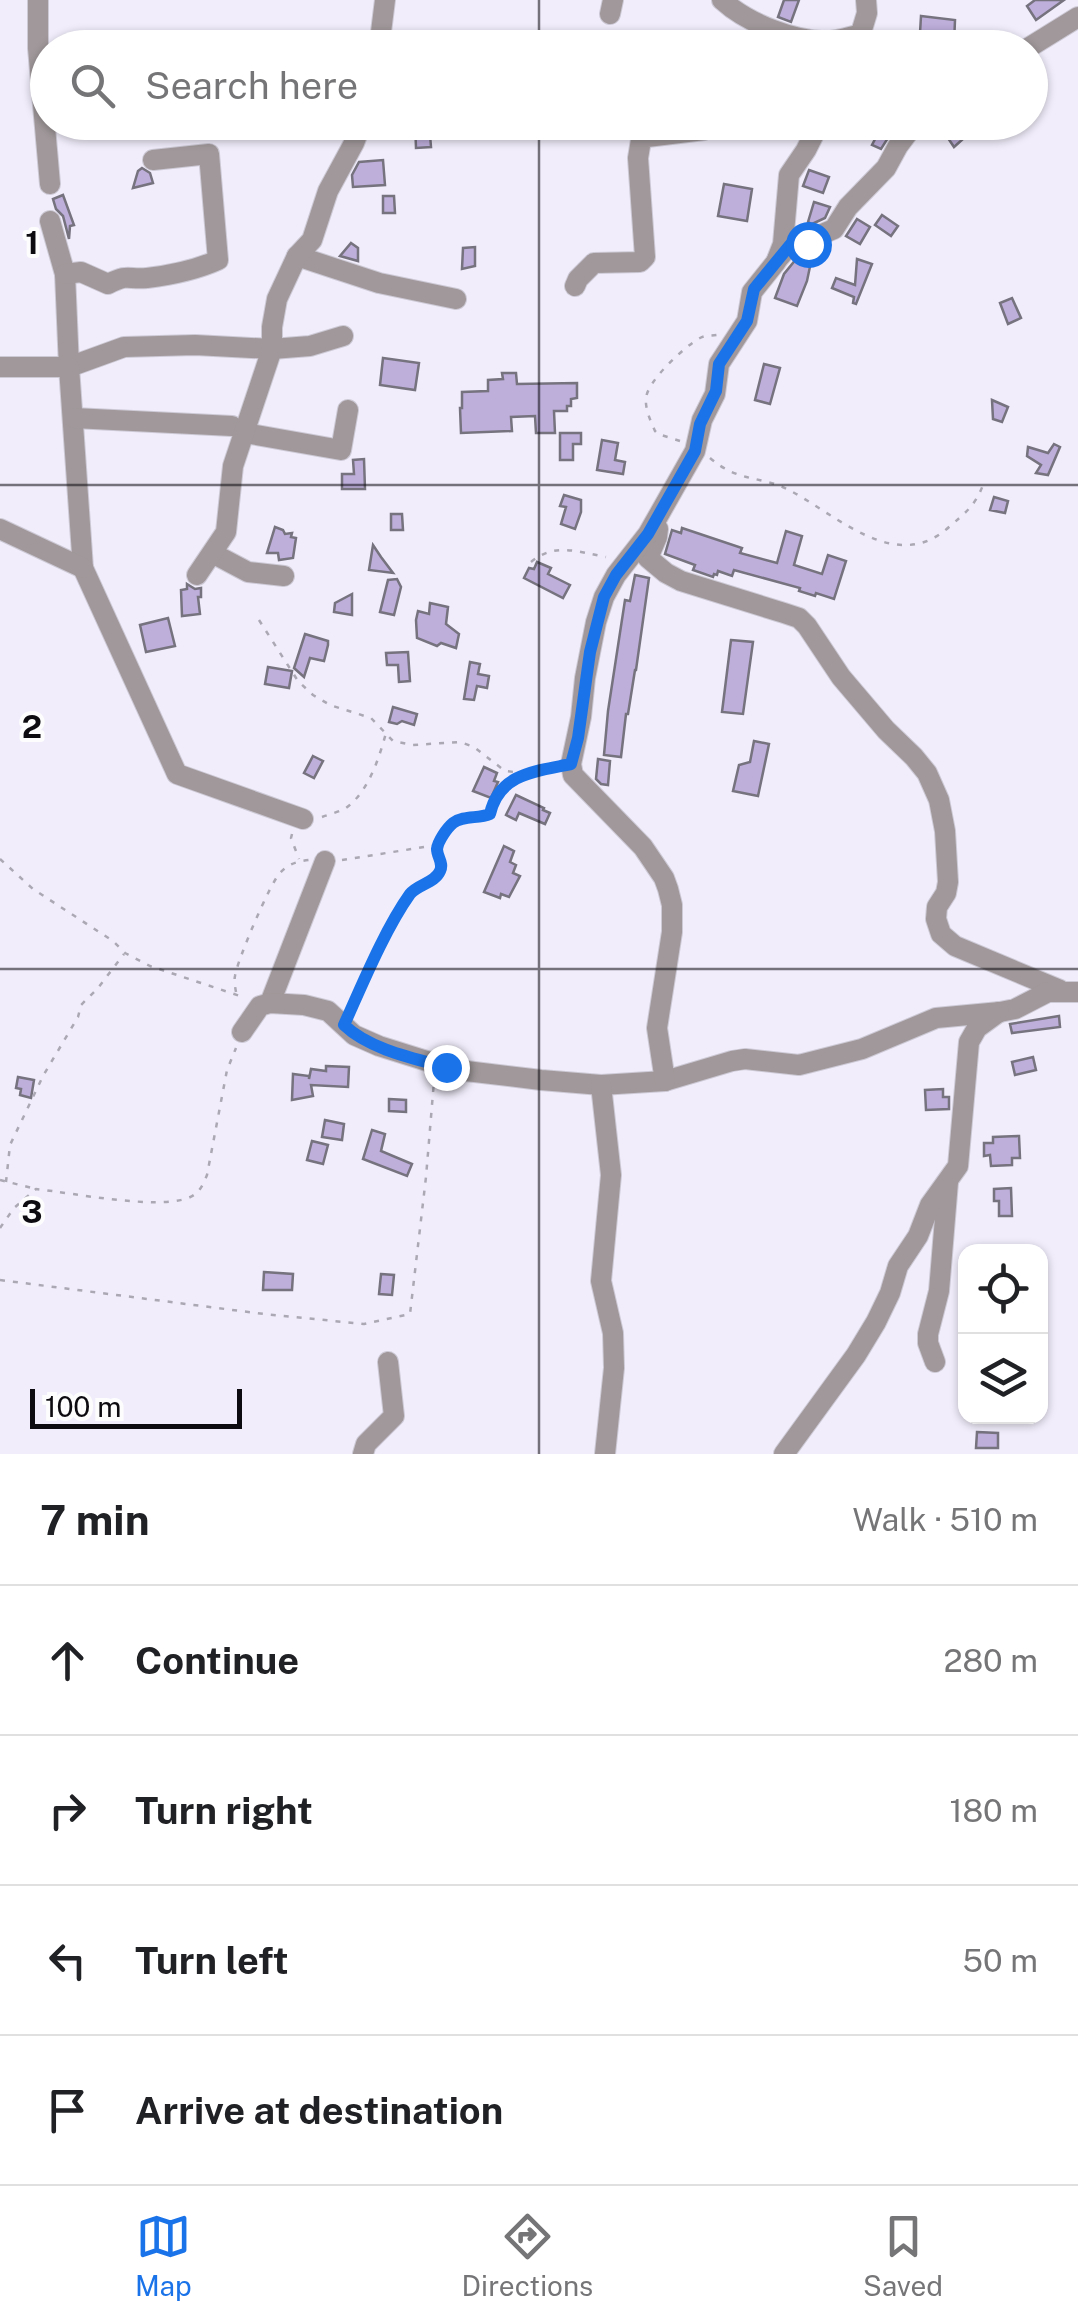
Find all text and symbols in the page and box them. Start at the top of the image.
search box [30,30,1048,140]
icon: search [65,58,120,113]
text: Search here [145,63,358,108]
route start [786,222,832,268]
text: 1 [25,224,39,261]
text: 2 [22,708,42,745]
route end [424,1045,470,1091]
text: 3 [21,1193,43,1230]
map controls [958,1244,1048,1424]
button: locate [958,1244,1048,1334]
button: layers [958,1334,1048,1424]
scale bar [30,1384,242,1428]
text: 100 m [45,1390,122,1423]
text: 7 min [40,1495,150,1544]
text: Walk · 510 m [852,1501,1038,1538]
icon: ahead [40,1633,95,1688]
text: Continue [135,1638,299,1683]
text: 280 m [943,1642,1038,1679]
icon: right [40,1783,95,1838]
text: Turn right [135,1788,313,1833]
text: 180 m [949,1792,1038,1829]
icon: left [40,1933,95,1988]
text: Turn left [135,1938,289,1983]
text: 50 m [962,1942,1038,1979]
icon: arrive [40,2083,95,2138]
text: Arrive at destination [135,2088,503,2133]
tab: Map [135,2209,192,2302]
tab: Directions [462,2209,593,2302]
tab: Saved [863,2209,943,2302]

